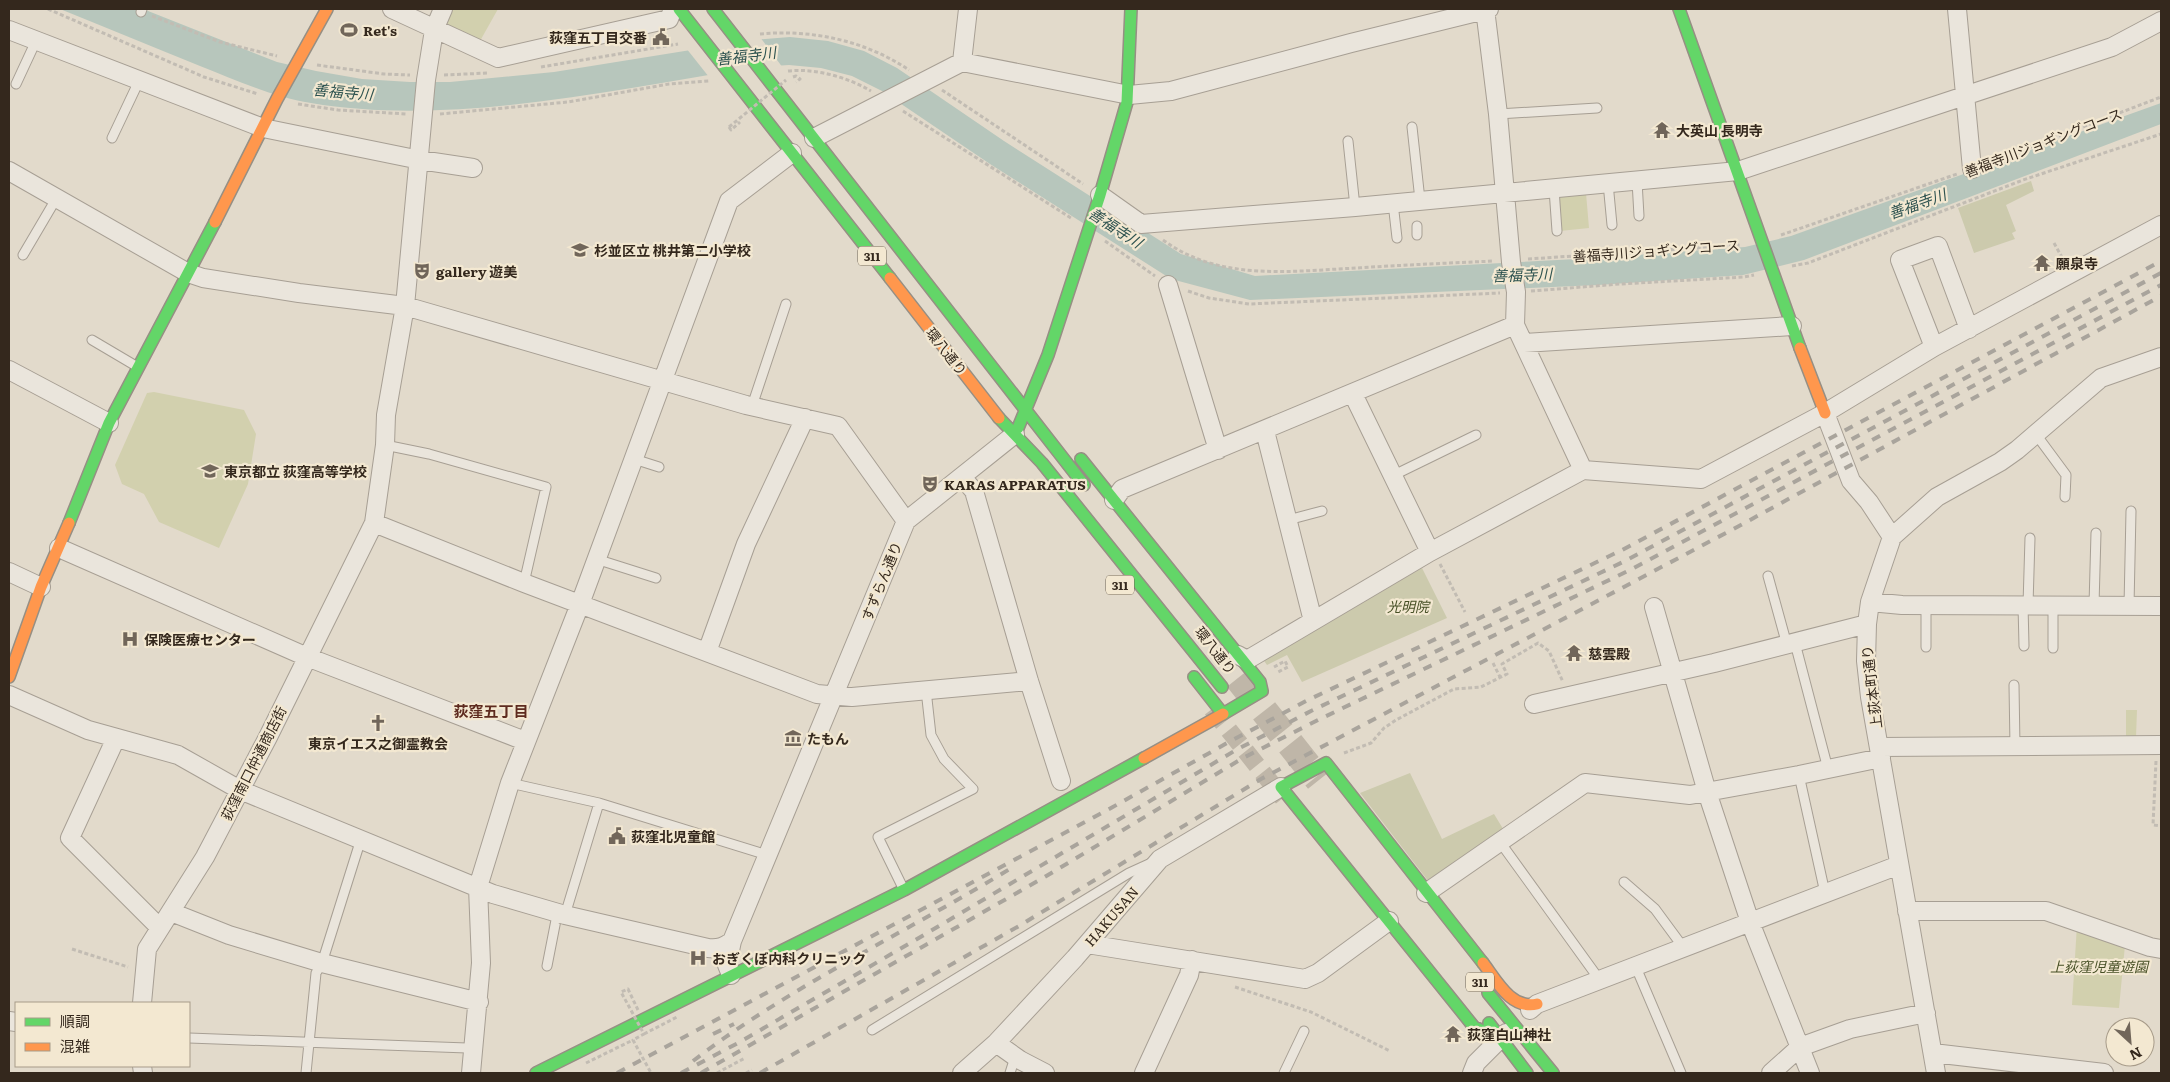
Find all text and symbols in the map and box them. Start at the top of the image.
sports icon: Ret's [339,20,359,40]
place label: Ret's [363,20,397,40]
place label: 荻窪五丁目交番 [549,27,647,47]
public building icon: 荻窪五丁目交番 [651,27,671,47]
water label: 善福寺川 [715,40,779,70]
water label: 善福寺川 [312,77,376,105]
street label: 善福寺川ジョギングコース [1961,103,2125,181]
temple icon: 大英山 長明寺 [1652,120,1672,140]
place label: 大英山 長明寺 [1676,120,1763,140]
water label: 善福寺川 [1885,181,1951,224]
water label: 善福寺川 [1085,201,1149,254]
street label: 善福寺川ジョギングコース [1572,234,1740,266]
school or university icon: 杉並区立 桃井第二小学校 [570,240,590,260]
place label: 杉並区立 桃井第二小学校 [594,240,751,260]
road number: 311 [858,247,886,266]
temple icon: 願泉寺 [2032,253,2052,273]
place label: 願泉寺 [2056,253,2098,273]
theatre icon: gallery 遊美 [412,261,432,281]
place label: gallery 遊美 [436,261,517,281]
water label: 善福寺川 [1492,261,1554,287]
street label: 環八通り [922,323,972,379]
school or university icon: 東京都立 荻窪高等学校 [200,461,220,481]
place label: 東京都立 荻窪高等学校 [224,461,367,481]
theatre icon: KARAS APPARATUS [920,474,940,494]
place label: KARAS APPARATUS [944,474,1086,494]
street label: すずらん通り [856,538,906,624]
road number: 311 [1106,576,1134,594]
park label: 光明院 [1387,596,1431,616]
street label: 環八通り [1191,622,1241,678]
hospital icon: 保険医療センター [120,629,140,649]
place label: 保険医療センター [144,629,256,649]
temple icon: 慈雲殿 [1564,643,1584,663]
place label: 慈雲殿 [1588,643,1630,663]
street label: 上荻本町通り [1856,644,1886,730]
district label: 荻窪五丁目 [453,699,529,722]
street label: 荻窪南口仲通商店街 [215,702,291,824]
church icon: 東京イエス之御霊教会 [368,713,388,733]
museum icon: たもん [783,728,803,748]
place label: たもん [807,728,849,748]
place label: 東京イエス之御霊教会 [308,733,448,753]
public building icon: 荻窪北児童館 [607,826,627,846]
place label: 荻窪北児童館 [631,826,715,846]
street label: HAKUSAN [1079,882,1143,950]
hospital icon: おぎくぼ内科クリニック [688,948,708,968]
place label: おぎくぼ内科クリニック [712,948,866,968]
park label: 上荻窪児童遊園 [2050,956,2150,976]
road number: 311 [1466,972,1494,992]
legend [15,1002,190,1067]
text: 順調 [60,1009,90,1032]
north arrow [2105,1017,2155,1067]
temple icon: 荻窪白山神社 [1443,1024,1463,1044]
place label: 荻窪白山神社 [1467,1024,1551,1044]
text: 混雑 [60,1034,90,1057]
text: N [2126,1043,2146,1066]

